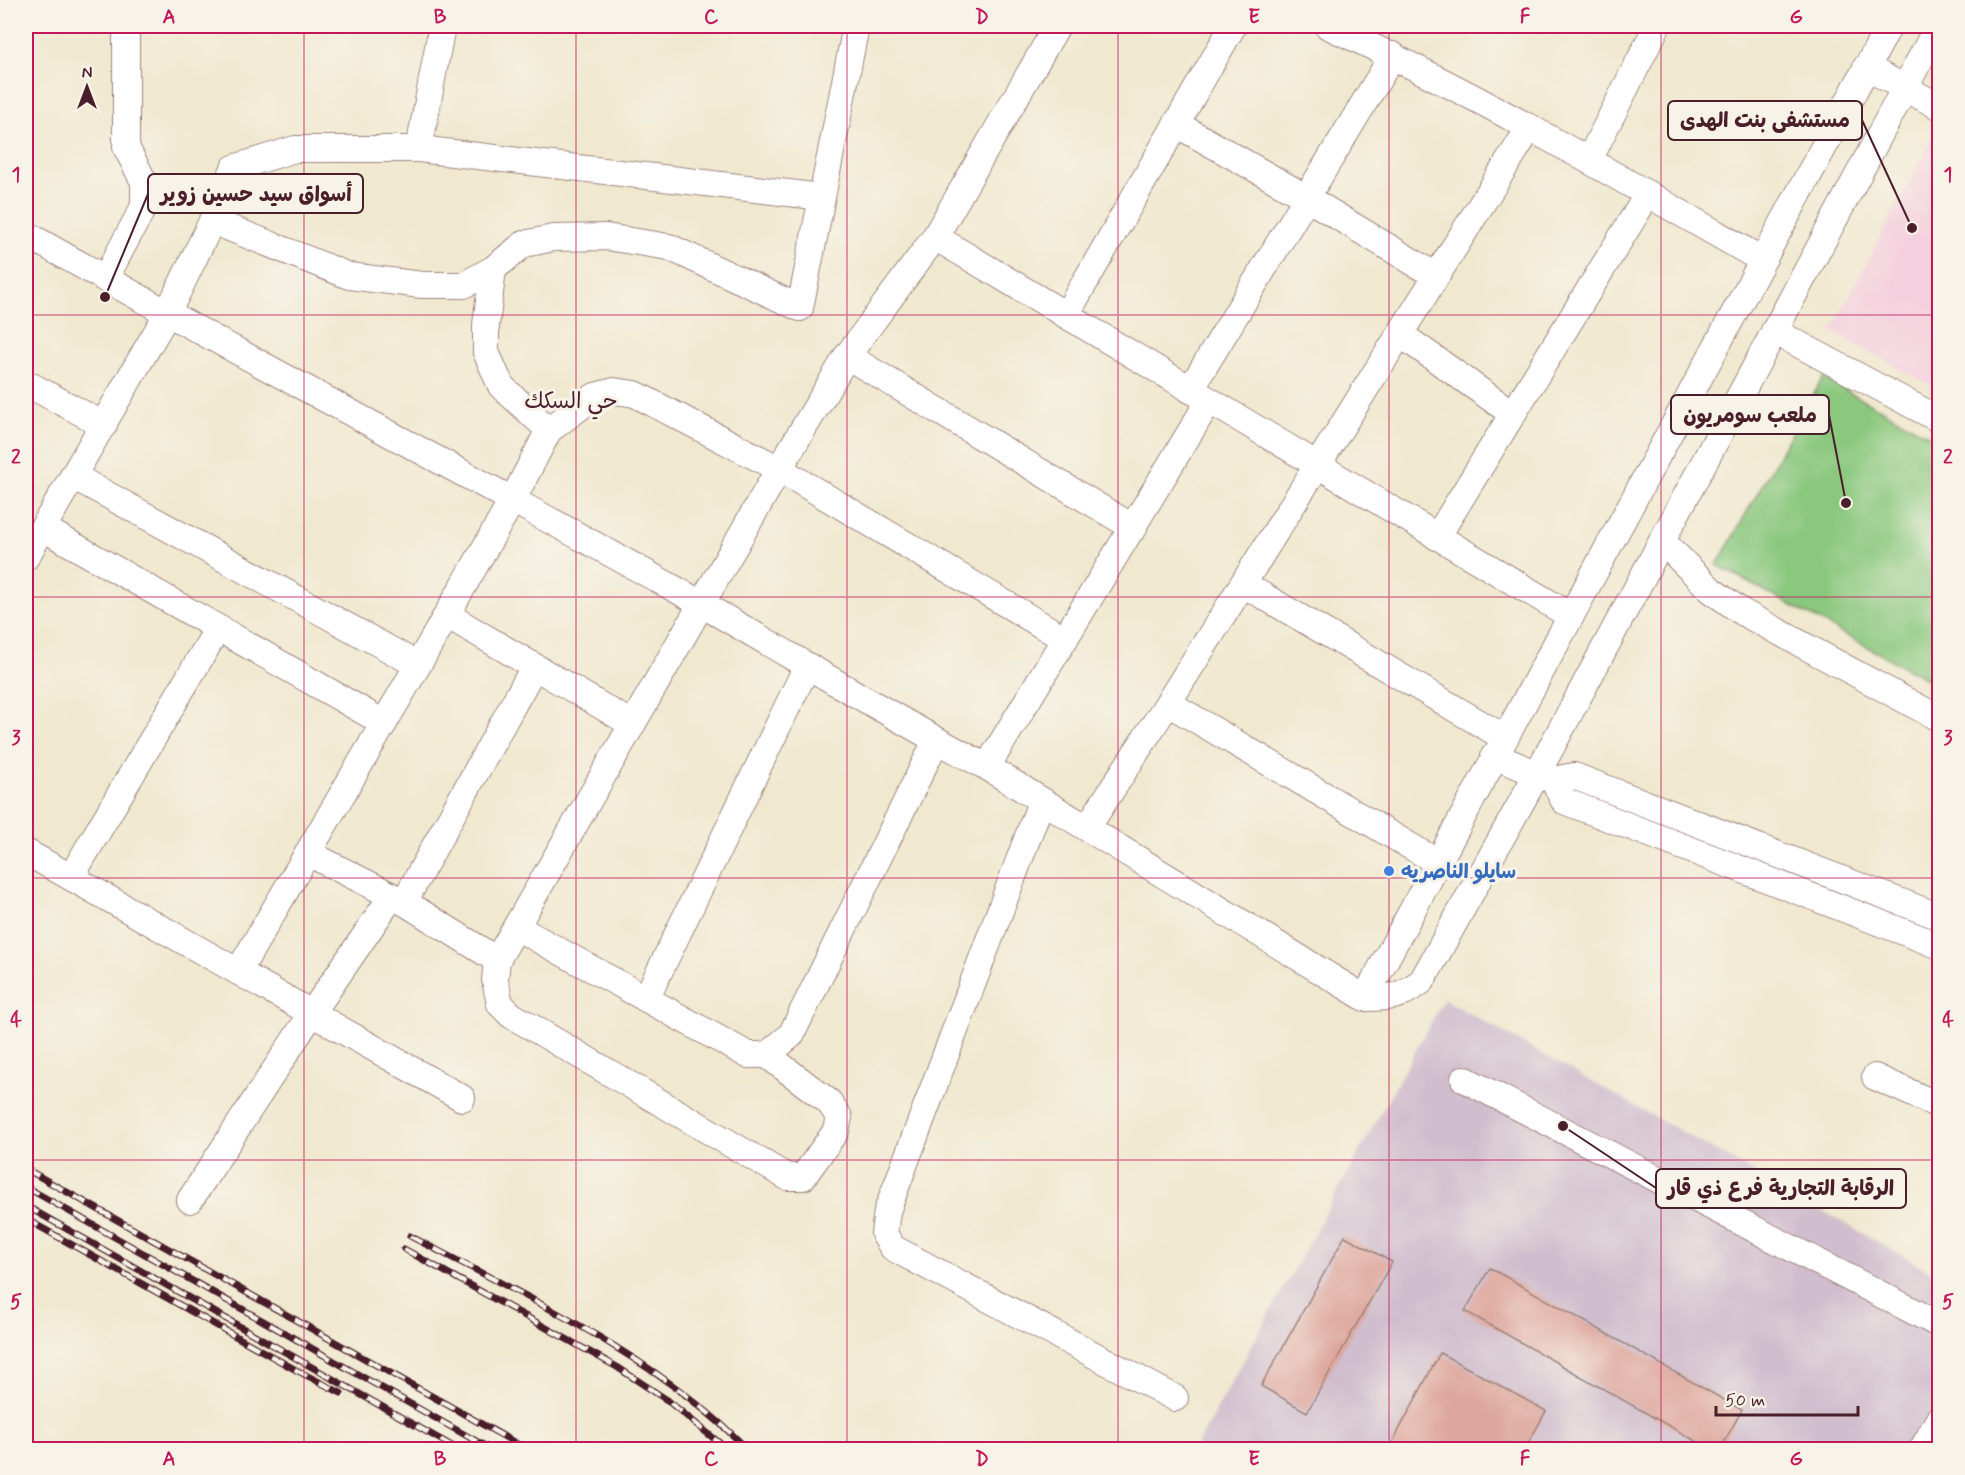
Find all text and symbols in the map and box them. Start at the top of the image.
text: A [162,4,176,31]
text: B [434,4,447,31]
text: C [704,4,719,31]
text: D [975,4,989,31]
text: E [1248,4,1260,31]
text: F [1520,4,1531,31]
text: G [1789,4,1803,31]
north arrow [57,57,117,117]
text: N [82,63,92,84]
callout: مستشفى بنت الهدى [1668,101,1862,140]
text: مستشفى بنت الهدى [1680,107,1850,135]
text: 1 [12,162,20,189]
text: 1 [1944,162,1952,189]
callout: أسواق سيد حسين زوير [148,174,363,213]
text: أسواق سيد حسين زوير [158,181,352,209]
district label: حي السكك [524,388,618,420]
callout: ملعب سومريون [1671,395,1829,434]
text: ملعب سومريون [1683,402,1817,430]
text: 2 [11,444,21,471]
text: 2 [1943,444,1953,471]
text: 3 [11,725,21,752]
text: 3 [1943,725,1953,752]
place label: سايلو الناصريه [1401,859,1516,886]
marker: سايلو الناصريه [1382,864,1396,878]
text: 4 [10,1007,22,1034]
text: 4 [1942,1007,1954,1034]
callout: الرقابة التجارية فرع ذي قار [1656,1169,1906,1208]
text: الرقابة التجارية فرع ذي قار [1666,1175,1894,1204]
text: 5 [10,1289,22,1316]
text: 5 [1942,1289,1954,1316]
scale bar [1716,1379,1858,1417]
text: 50 m [1725,1389,1765,1413]
text: A [162,1446,176,1473]
text: B [434,1446,447,1473]
text: C [704,1446,719,1473]
text: D [975,1446,989,1473]
text: E [1248,1446,1260,1473]
text: F [1520,1446,1531,1473]
text: G [1789,1446,1803,1473]

